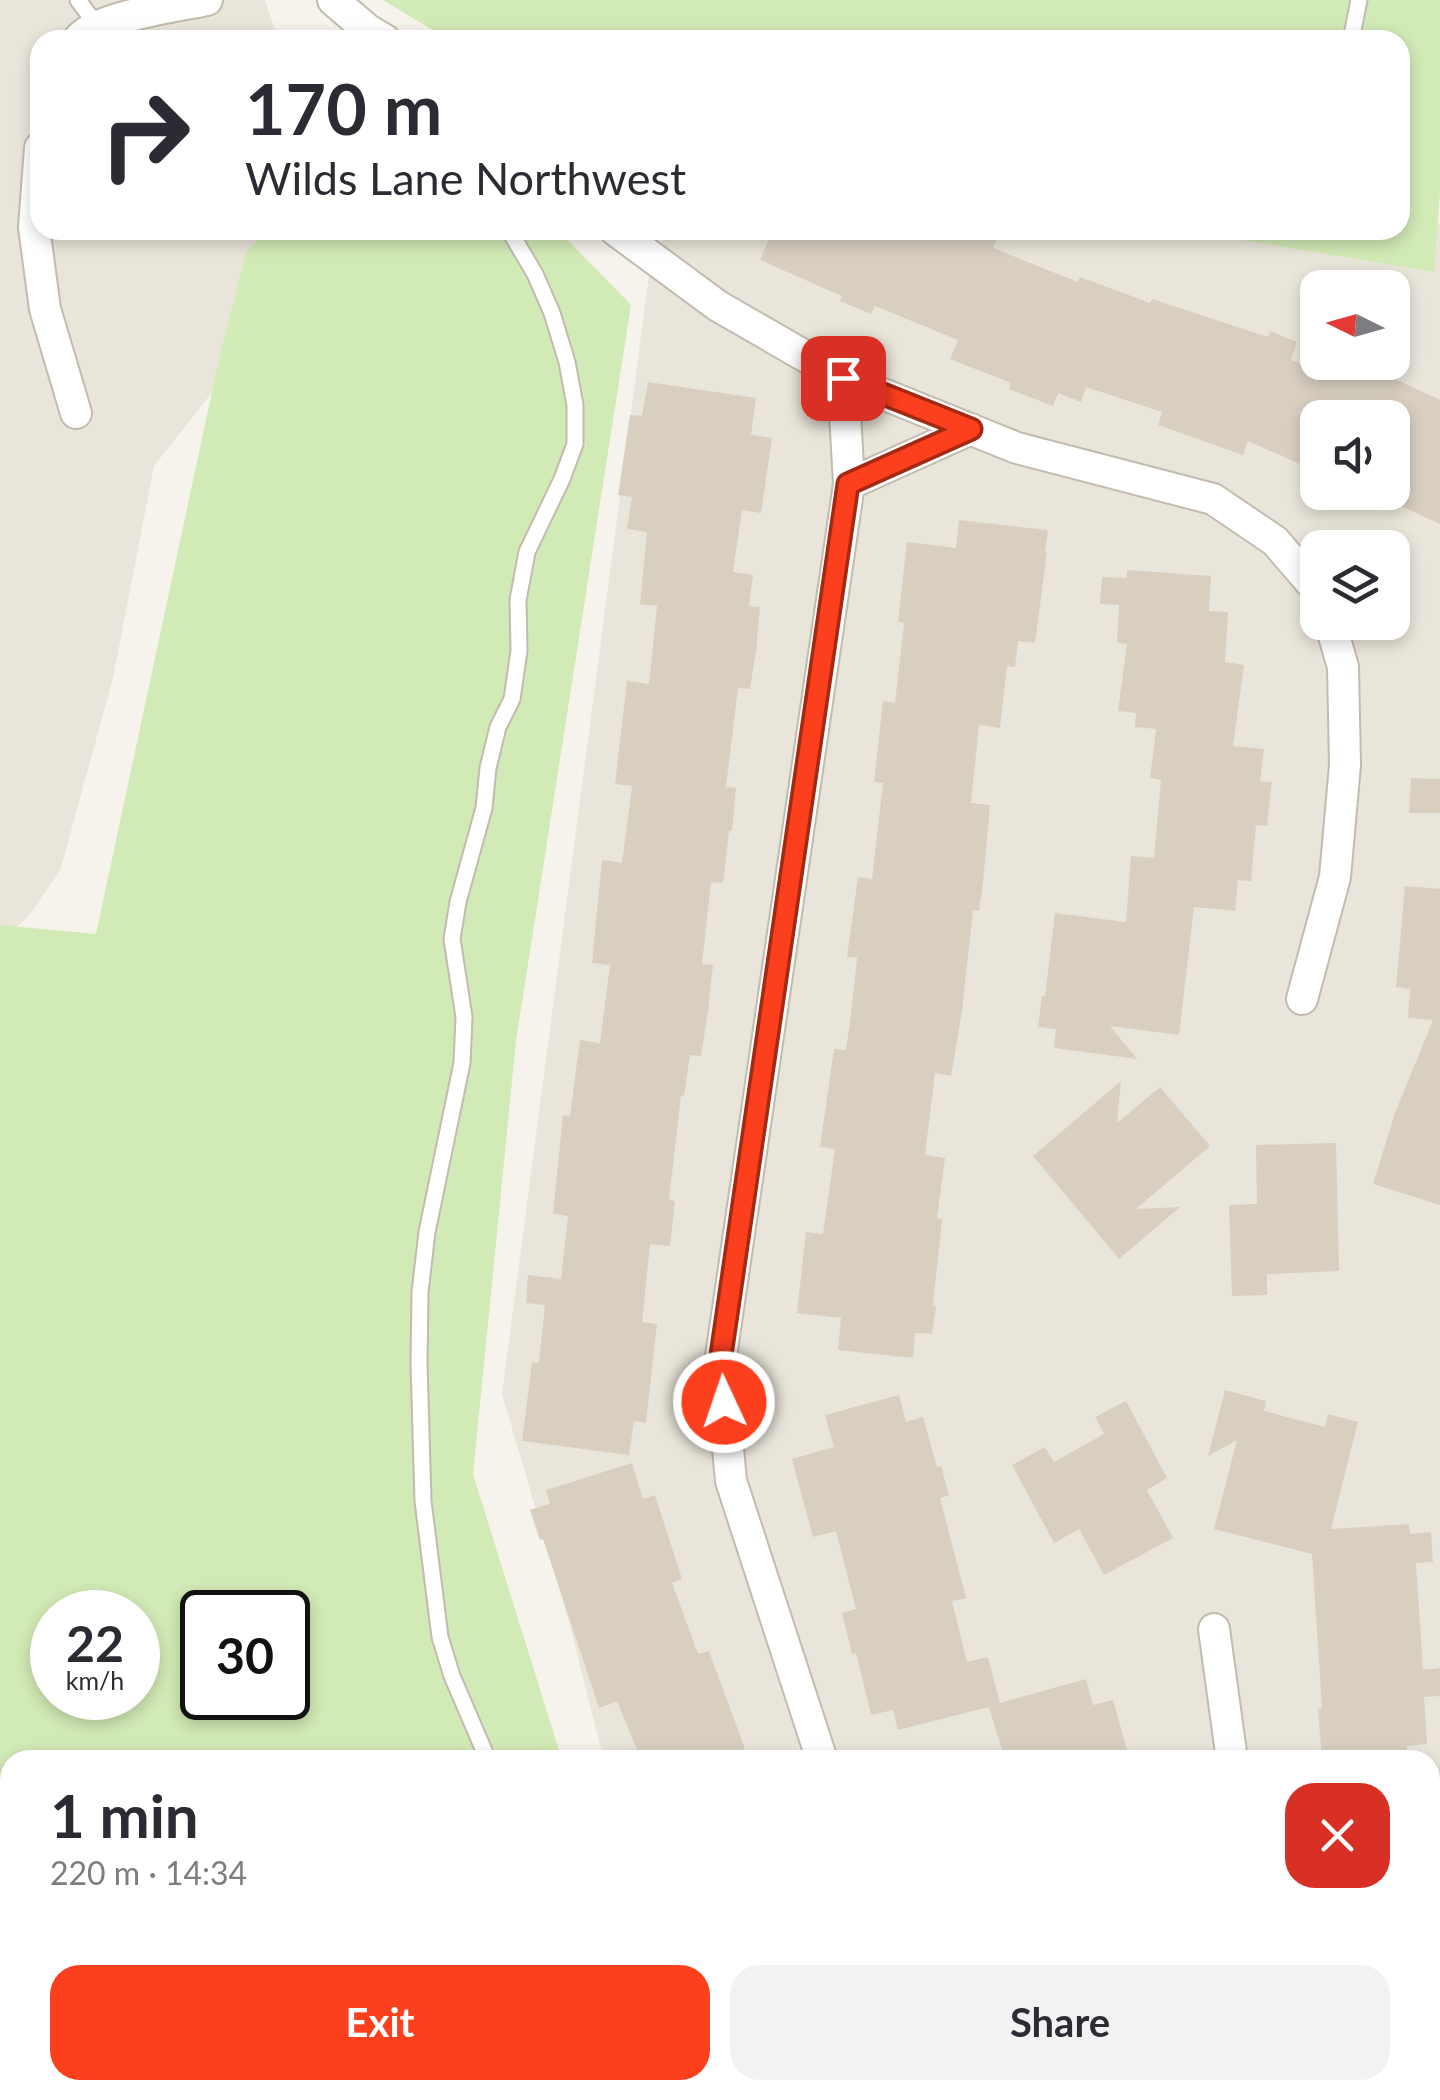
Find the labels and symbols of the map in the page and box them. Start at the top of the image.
north arrow [1300,270,1410,380]
pin [801,336,886,421]
position arrow [672,1350,776,1454]
speed limit sign: 30 [180,1590,310,1720]

